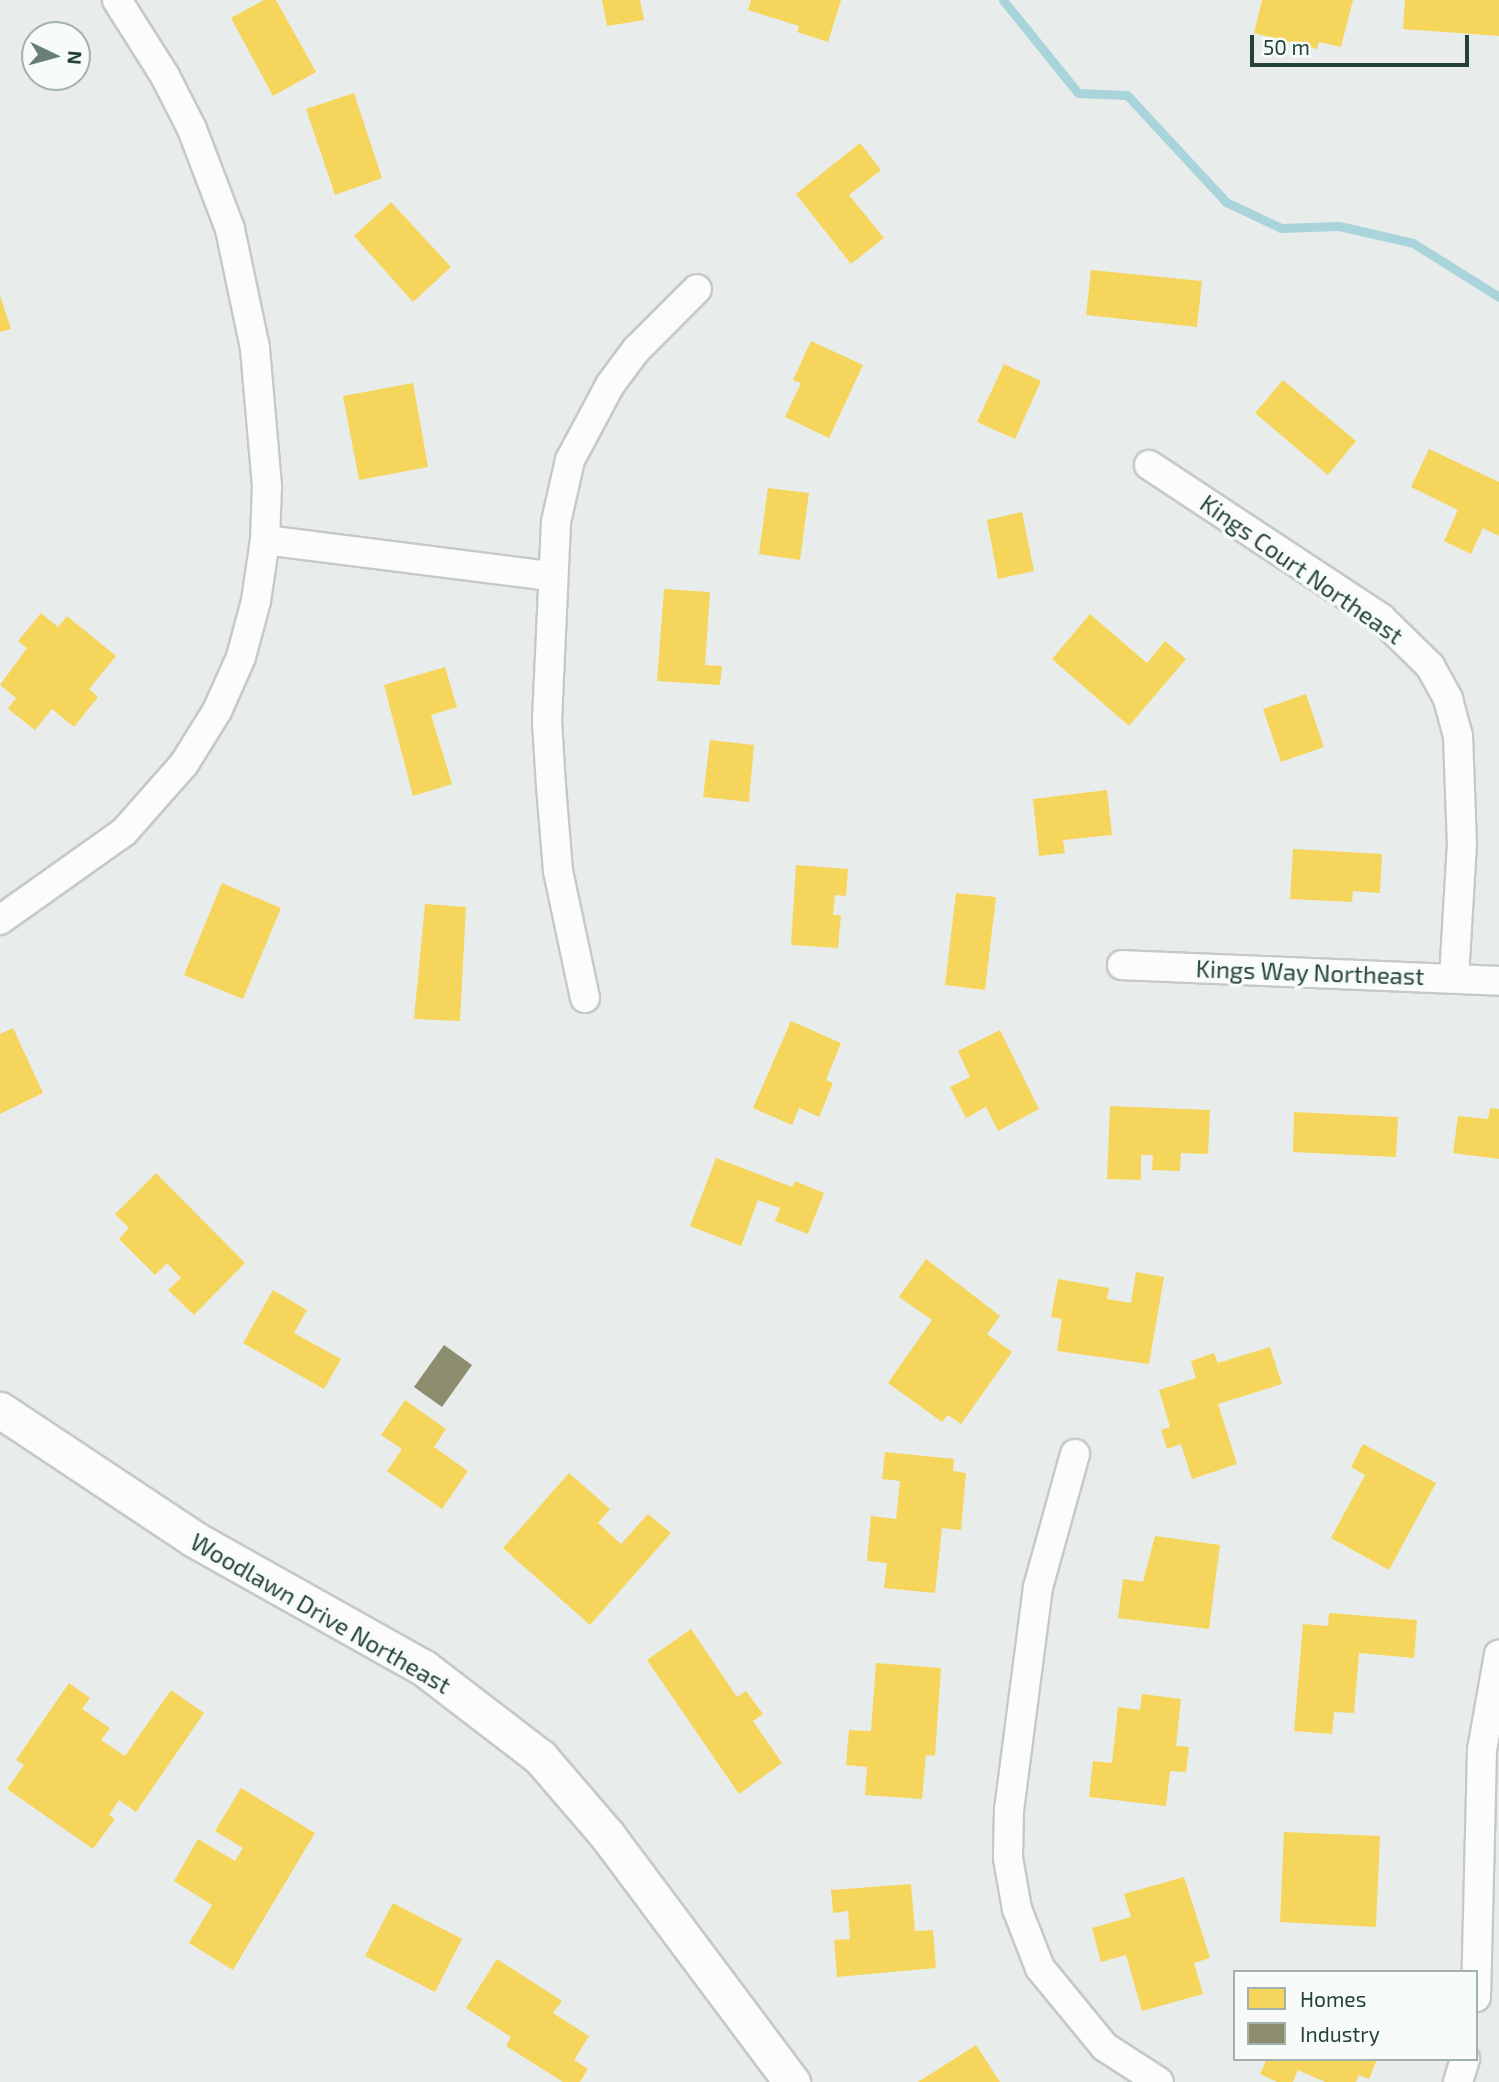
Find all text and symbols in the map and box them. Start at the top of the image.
north arrow [21,21,91,91]
scale bar [1254,21,1473,65]
text: 50 m [1263,34,1310,59]
text: N [63,50,87,66]
street label: Kings Court Northeast [1195,488,1409,650]
street label: Kings Way Northeast [1195,954,1425,990]
street label: Woodlawn Drive Northeast [186,1527,456,1699]
legend [1233,1970,1478,2061]
text: Homes [1300,1986,1366,2011]
text: Industry [1300,2021,1380,2046]

